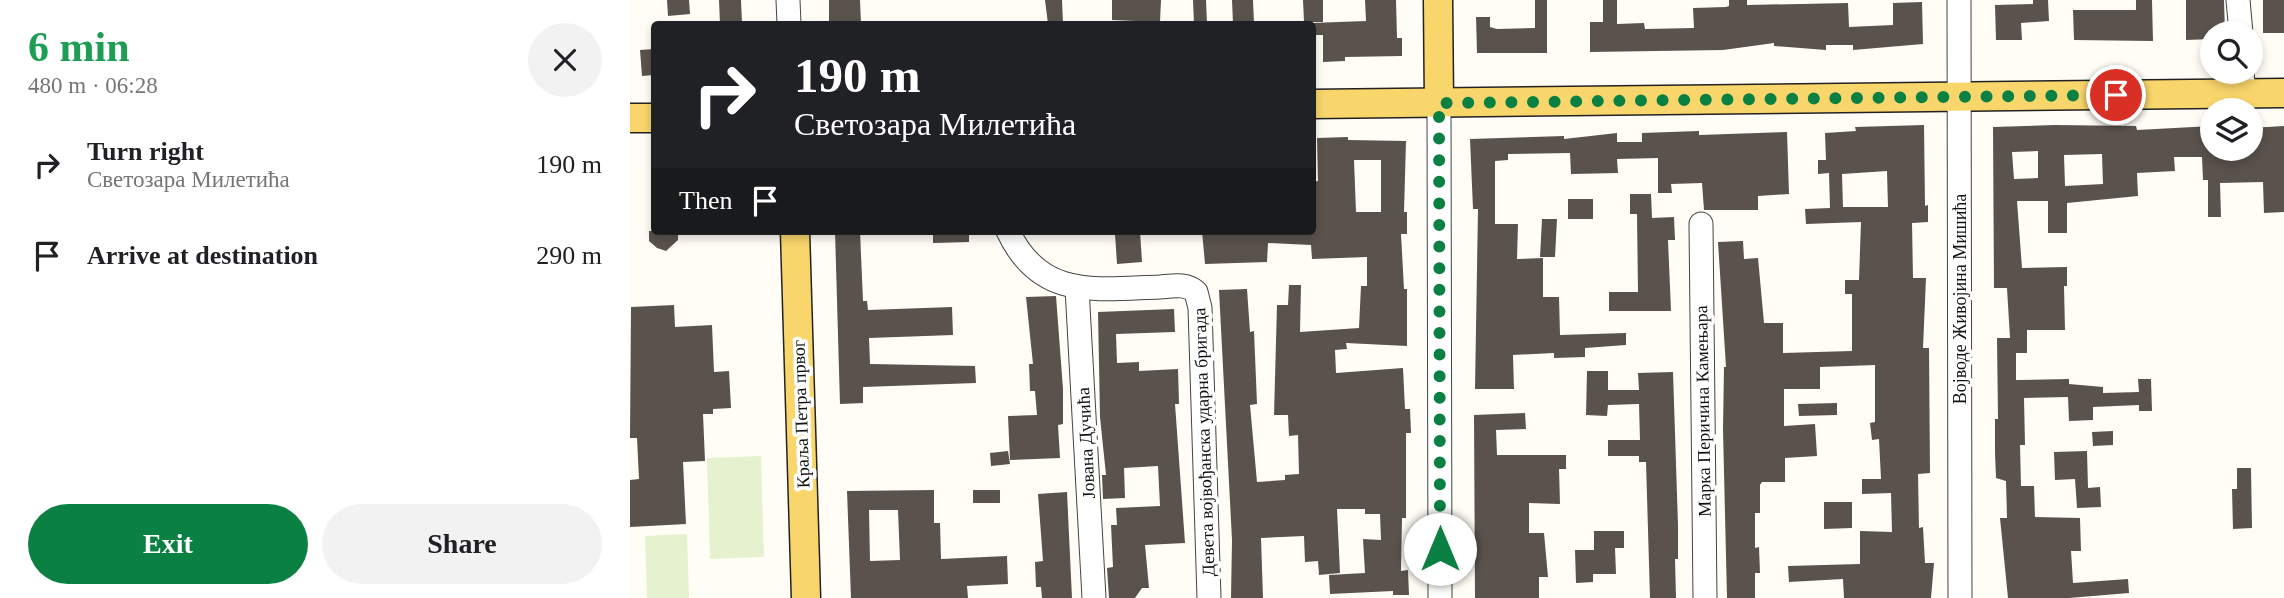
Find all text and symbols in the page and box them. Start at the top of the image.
map controls [2200,21,2263,161]
button: search [2200,21,2263,84]
button: close [528,23,602,97]
text: 6 min [28,24,130,70]
text: 190 m [794,48,921,103]
icon: right [679,49,770,140]
pin [2086,65,2146,125]
text: 480 m · 06:28 [28,73,158,98]
icon: arrive [2097,76,2135,114]
button: layers [2200,98,2263,161]
text: Светозара Милетића [794,106,1076,142]
text: Turn right [87,137,204,166]
icon: right [28,146,66,184]
text: 190 m [536,150,602,179]
text: Светозара Милетића [87,167,290,192]
icon: arrive [746,182,784,220]
text: Then [679,186,732,215]
street label: Војводе Живојина Мишића [1950,194,1970,404]
icon: arrive [28,237,66,275]
text: Arrive at destination [87,241,318,270]
text: 290 m [536,241,602,270]
street label: Марка Перичина Камењара [1691,305,1715,517]
street label: Девета војвођанска ударна бригада [1189,307,1219,577]
street label: Краља Петра првог [788,339,814,489]
street label: Јована Дучића [1073,387,1099,499]
button: Exit [28,504,308,584]
button: Share [322,504,602,584]
position arrow [1403,512,1477,586]

